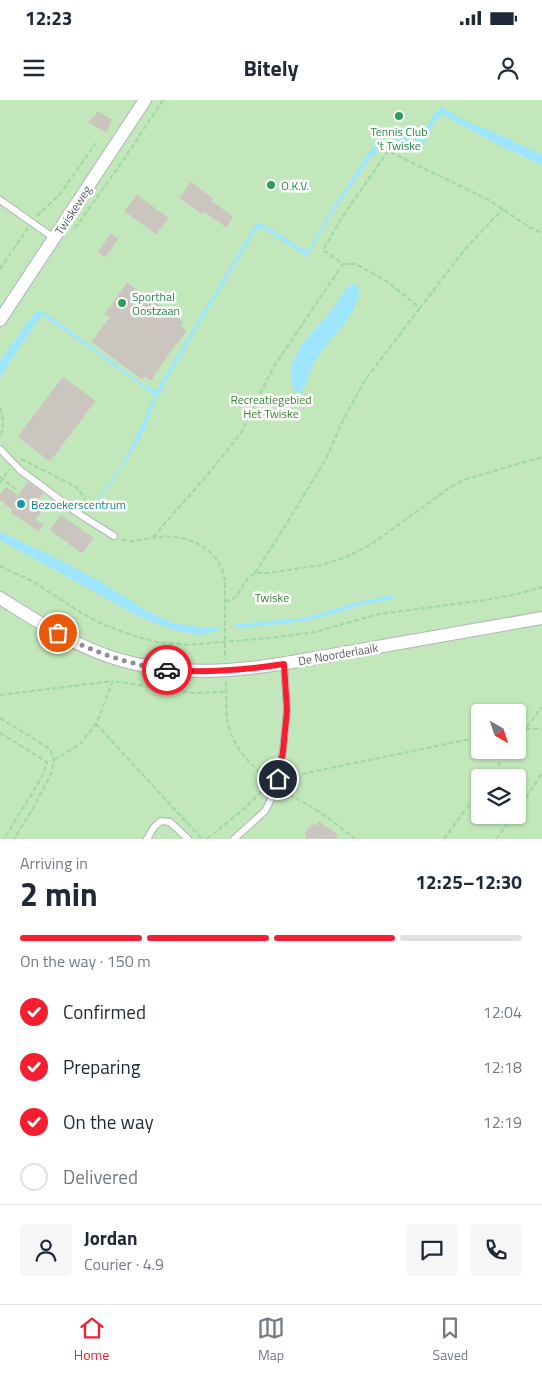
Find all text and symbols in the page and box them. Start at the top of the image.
text: 12:23 [25,3,72,32]
text: Bitely [243,51,299,85]
icon: menu [20,54,48,82]
icon: person [494,54,522,82]
marker: Tennis Club 't Twiske [393,110,405,122]
place label: Tennis Club 't Twiske [370,122,428,155]
place label: O.K.V. [281,176,309,195]
marker: O.K.V. [265,179,277,191]
street label: Twiskeweg [50,181,96,239]
place label: Sporthal Oostzaan [132,287,180,320]
marker: Sporthal Oostzaan [116,297,128,309]
park label: Recreatiegebied Het Twiske [230,390,312,423]
place label: Bezoekerscentrum [31,495,126,514]
marker: Bezoekerscentrum [15,498,27,510]
park label: Twiske [255,588,289,607]
pin [37,612,79,654]
icon: bag [44,619,72,647]
street label: De Noorderlaaik [297,638,380,670]
courier [142,645,192,695]
icon: car [153,656,181,684]
north arrow [471,704,526,759]
map controls [471,704,526,824]
pin [257,758,299,800]
icon: home [264,765,292,793]
button: layers [471,769,526,824]
text: Arriving in [20,851,88,875]
text: 12:25–12:30 [415,867,522,896]
text: 2 min [20,870,98,918]
text: On the way · 150 m [20,949,151,973]
text: Confirmed [63,997,146,1026]
icon: check [20,998,48,1026]
text: 12:04 [483,1000,522,1024]
text: Preparing [63,1052,140,1081]
icon: check [20,1053,48,1081]
text: 12:18 [483,1055,522,1079]
text: On the way [63,1107,154,1136]
icon: check [20,1108,48,1136]
text: 12:19 [483,1110,522,1134]
text: Delivered [63,1162,138,1191]
text: Jordan [84,1223,137,1252]
button: person [20,1224,72,1276]
button: chat [406,1224,458,1276]
button: phone [470,1224,522,1276]
text: Courier · 4.9 [84,1252,164,1276]
tab: Home [74,1314,109,1365]
tab: Map [257,1314,285,1365]
tab: Saved [433,1314,468,1365]

